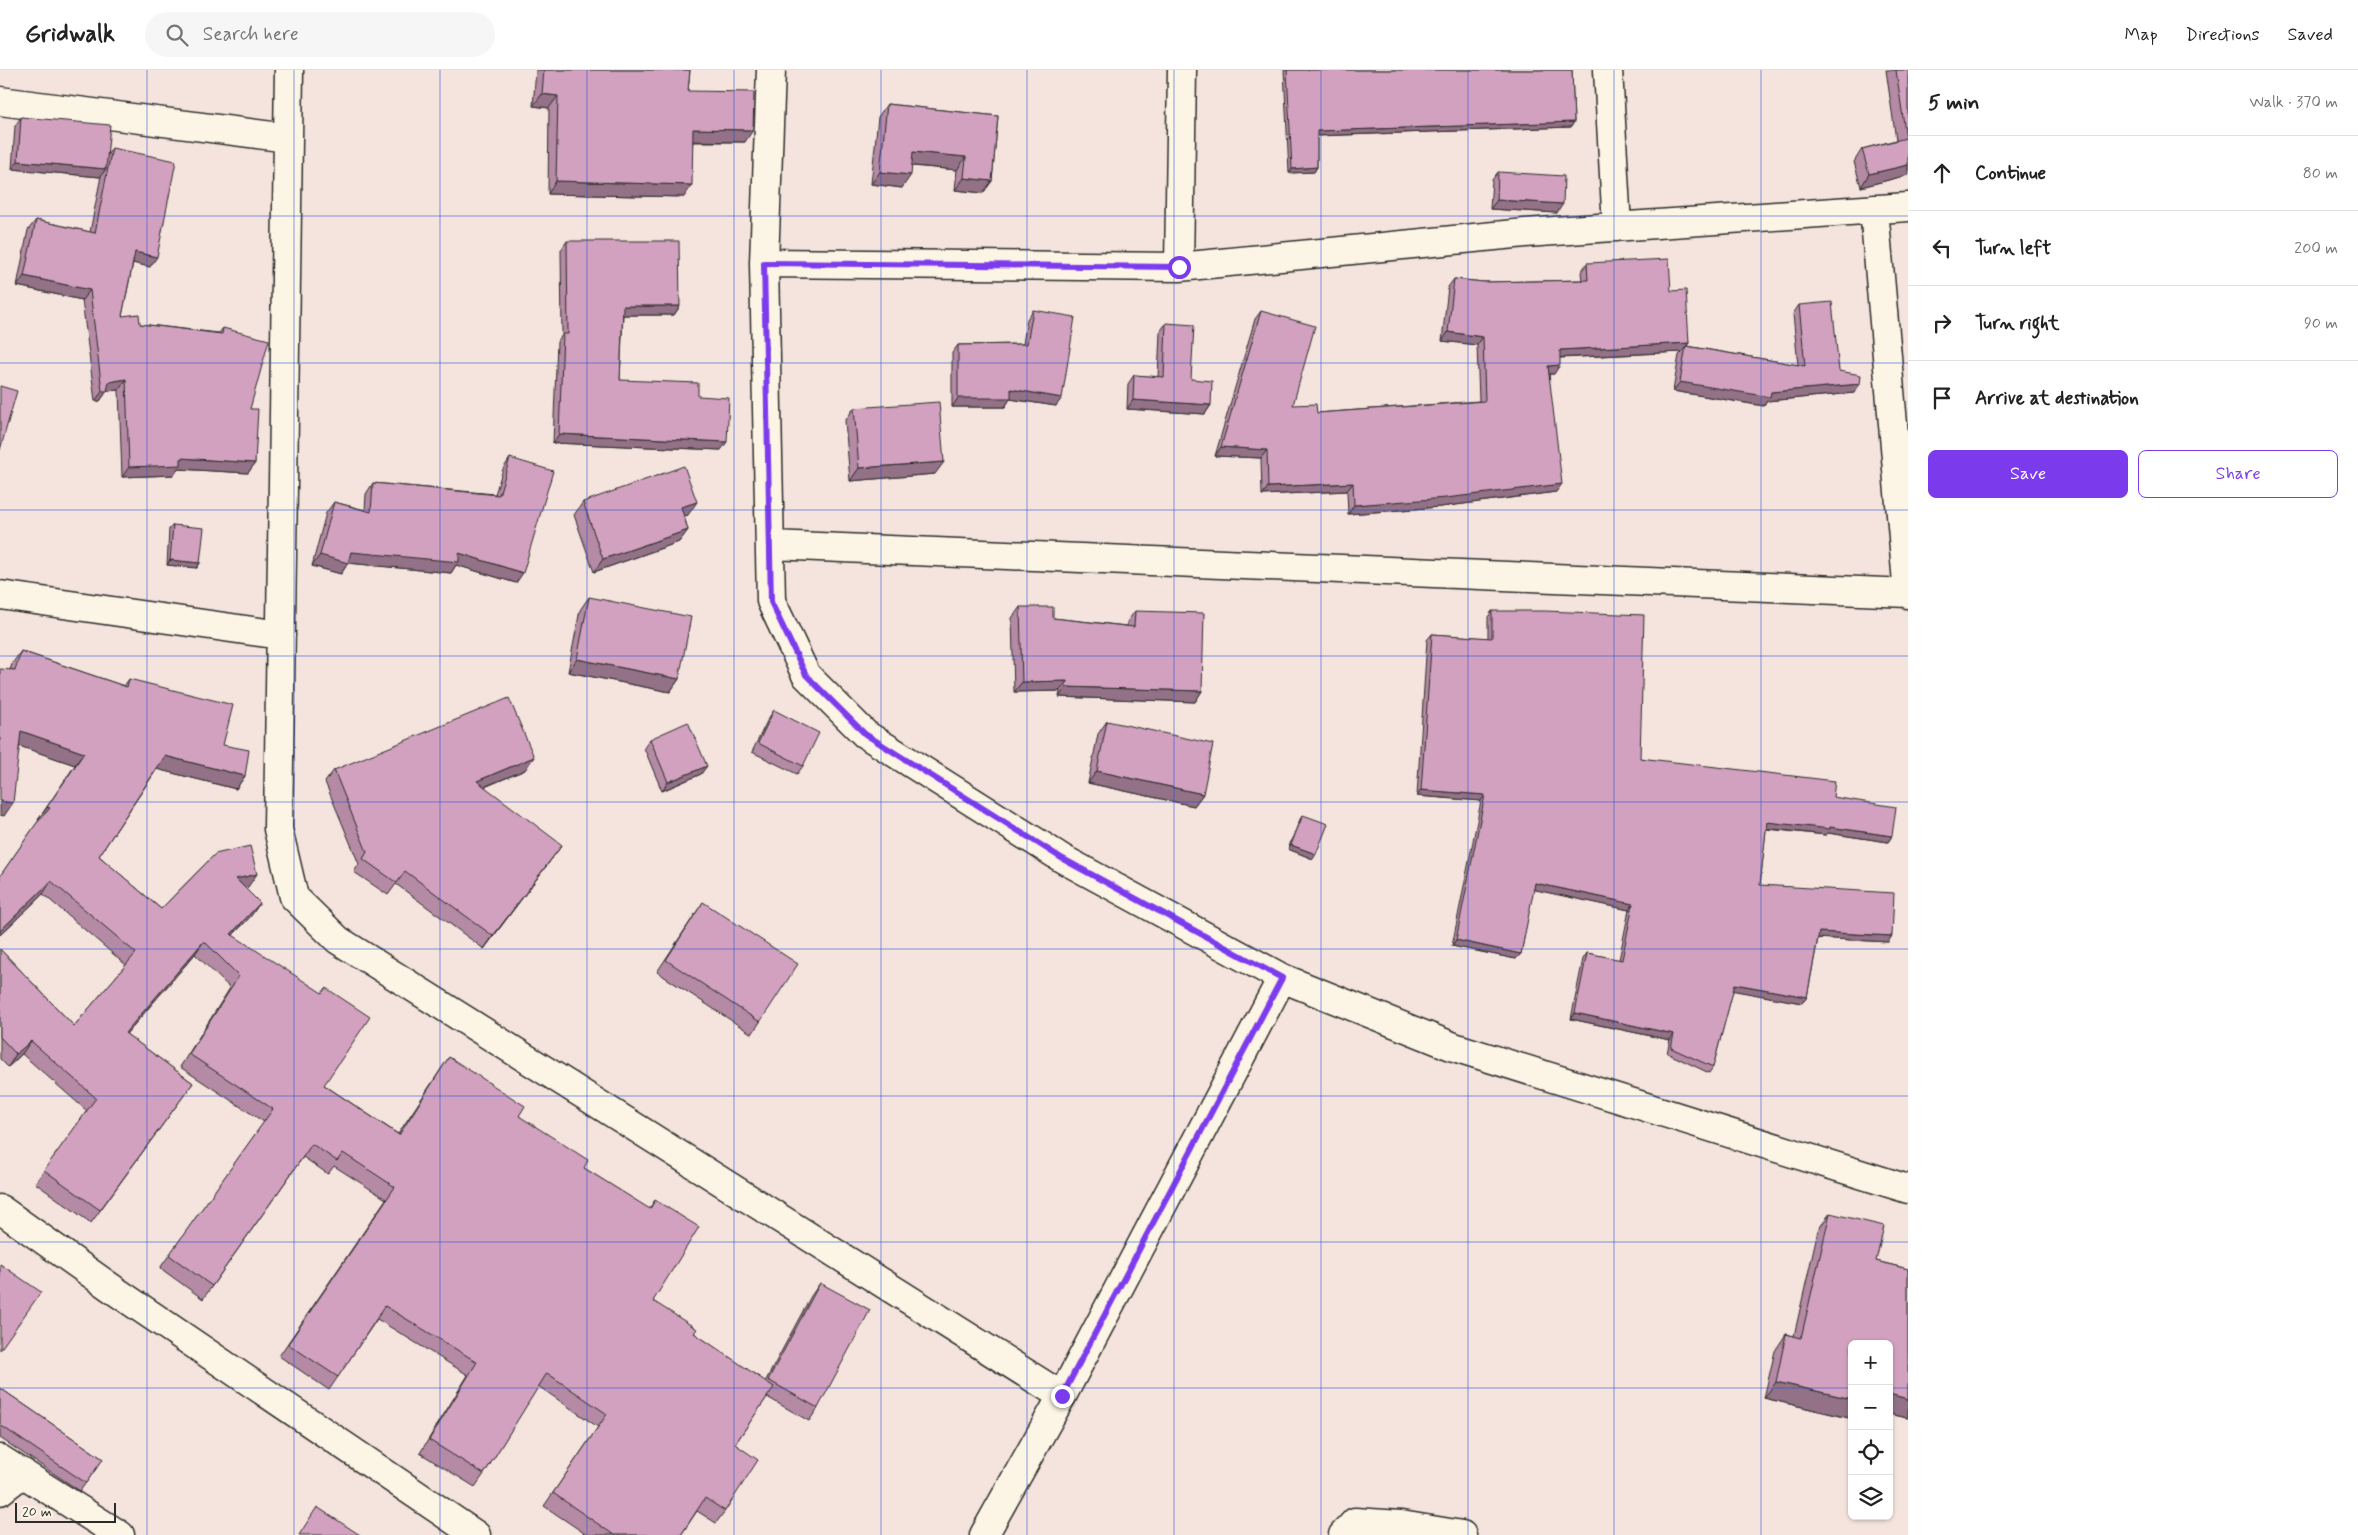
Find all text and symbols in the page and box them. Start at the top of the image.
search box [145,12,495,57]
text: Gridwalk [25,19,115,50]
icon: search [163,21,191,49]
text: Search here [203,22,298,47]
text: Map [2125,23,2158,47]
text: Directions [2186,23,2260,47]
text: Saved [2288,23,2333,47]
text: 5 min [1928,89,1980,117]
text: Walk · 370 m [2249,92,2338,113]
icon: ahead [1928,159,1956,187]
text: Continue [1975,161,2046,186]
text: 80 m [2303,163,2338,184]
icon: left [1928,234,1956,262]
text: Turn left [1975,236,2051,261]
text: 200 m [2294,238,2338,259]
route start [1168,256,1191,279]
icon: right [1928,309,1956,337]
text: Turn right [1975,311,2059,336]
text: 90 m [2304,313,2338,334]
icon: arrive [1928,384,1956,412]
text: Arrive at destination [1975,386,2139,411]
button: Save [1928,450,2128,498]
button: Share [2138,450,2338,498]
map controls [1848,1340,1893,1520]
button: + [1848,1340,1893,1385]
route end [1051,1385,1074,1408]
button: − [1848,1385,1893,1430]
button: locate [1848,1430,1893,1475]
button: layers [1848,1475,1893,1520]
scale bar [15,1500,116,1523]
text: 20 m [22,1503,52,1521]

